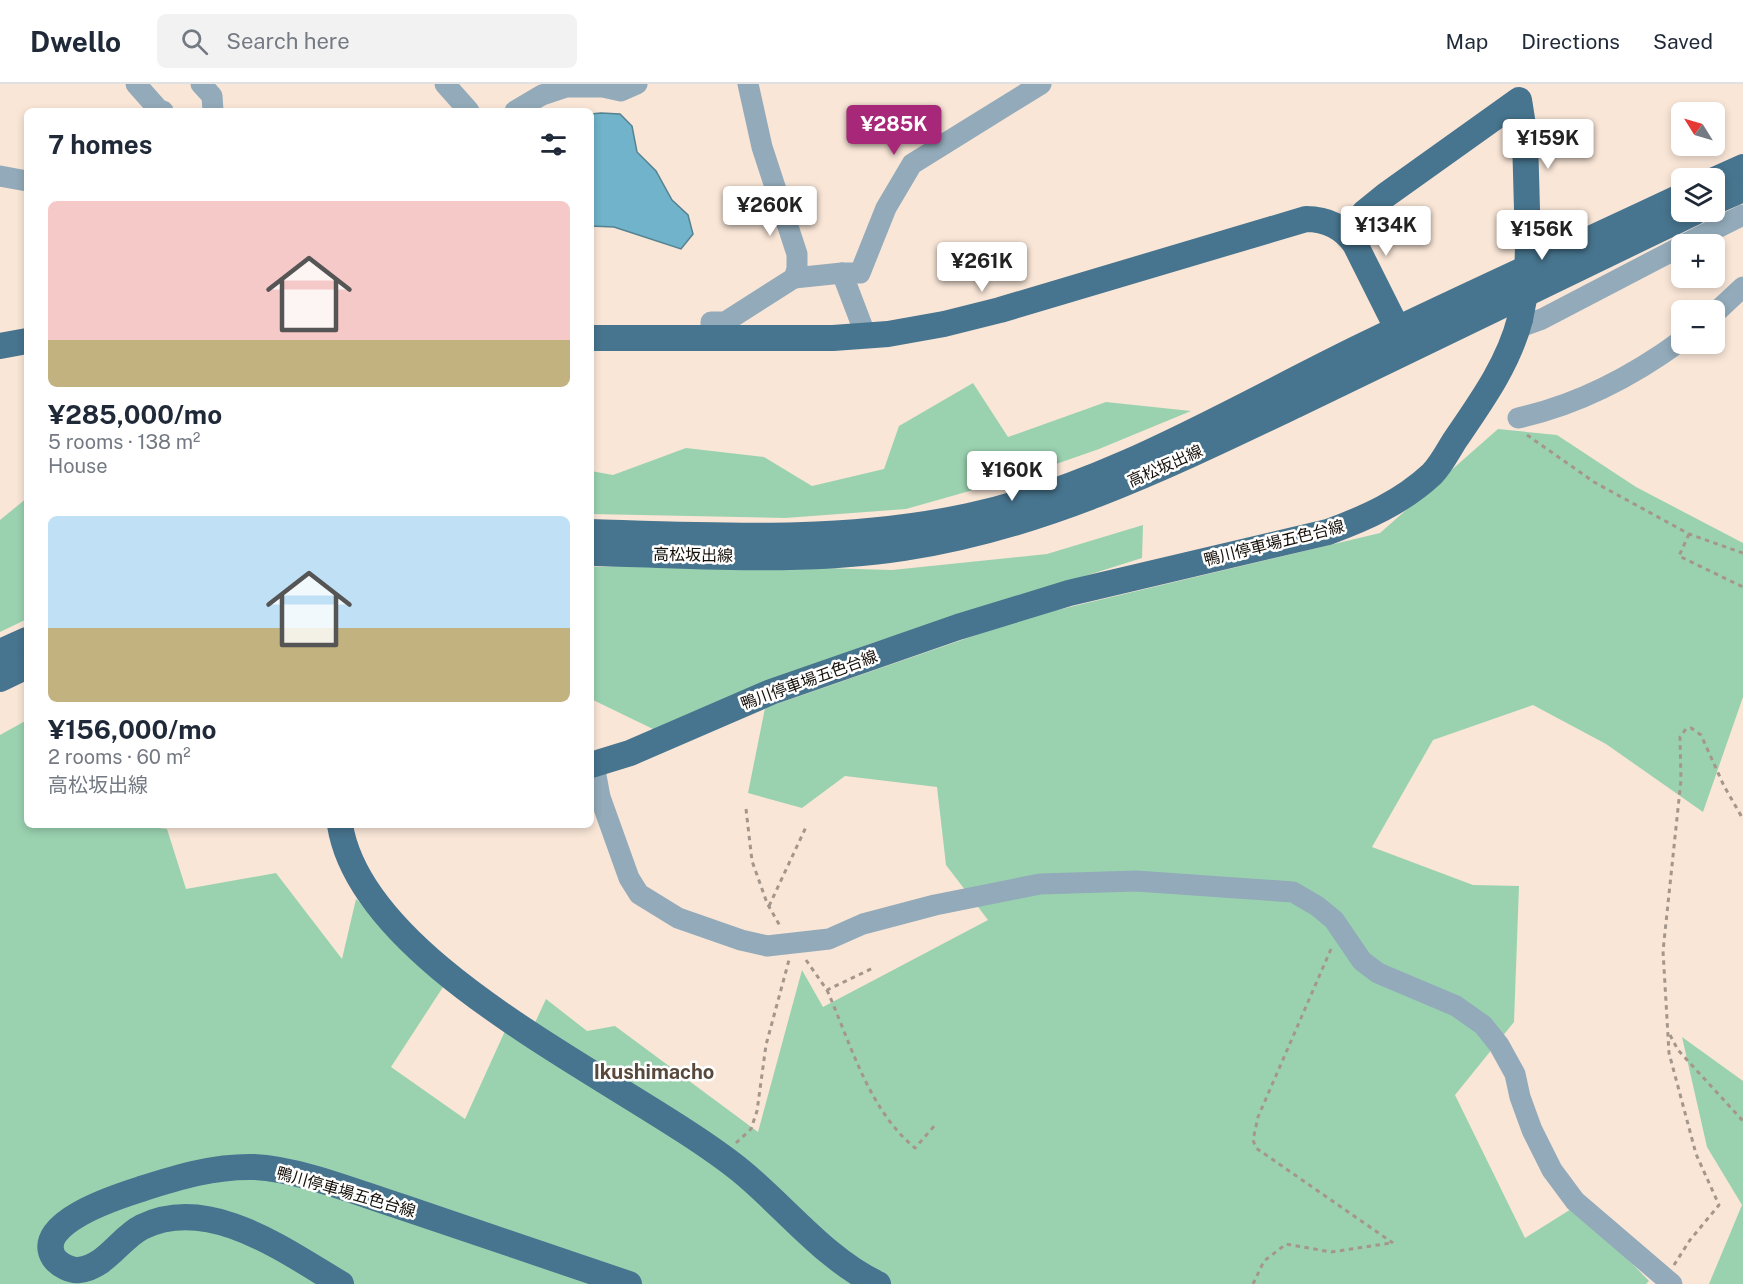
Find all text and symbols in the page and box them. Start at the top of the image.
search box [157,14,577,68]
text: Dwello [30,25,121,58]
icon: search [178,25,211,58]
text: Search here [226,28,350,54]
text: Map [1446,29,1488,54]
text: Directions [1521,29,1620,54]
text: Saved [1653,29,1713,54]
north arrow [1671,102,1725,156]
map controls [1671,102,1725,354]
pin: ¥285K [852,105,936,156]
text: ¥285K [860,112,928,136]
pin: ¥159K [1506,119,1590,170]
text: ¥159K [1517,126,1579,150]
icon: filters [537,128,570,161]
text: 7 homes [48,129,152,160]
button: layers [1671,168,1725,222]
pin: ¥260K [728,186,812,237]
text: ¥260K [737,193,803,217]
pin: ¥134K [1344,206,1428,257]
pin: ¥156K [1500,210,1584,261]
text: ¥134K [1355,213,1417,237]
text: ¥156K [1511,217,1573,241]
button: + [1671,234,1725,288]
icon: home [255,240,363,348]
pin: ¥261K [940,242,1024,293]
text: ¥261K [951,249,1013,273]
button: − [1671,300,1725,354]
text: ¥285,000/mo [48,399,222,430]
text: 5 rooms · 138 m² [48,430,200,454]
street label: 高松坂出線 [1125,441,1205,491]
pin: ¥160K [970,451,1054,502]
text: House [48,454,108,478]
text: ¥160K [981,458,1043,482]
street label: 鴨川停車場五色台線 [1202,516,1346,570]
street label: 高松坂出線 [653,545,733,565]
icon: home [255,555,363,663]
street label: 鴨川停車場五色台線 [738,646,880,714]
text: ¥156,000/mo [48,714,216,745]
text: 2 rooms · 60 m² [48,745,191,769]
text: 高松坂出線 [48,773,148,797]
district label: Ikushimacho [594,1060,714,1084]
street label: 鴨川停車場五色台線 [274,1163,418,1221]

